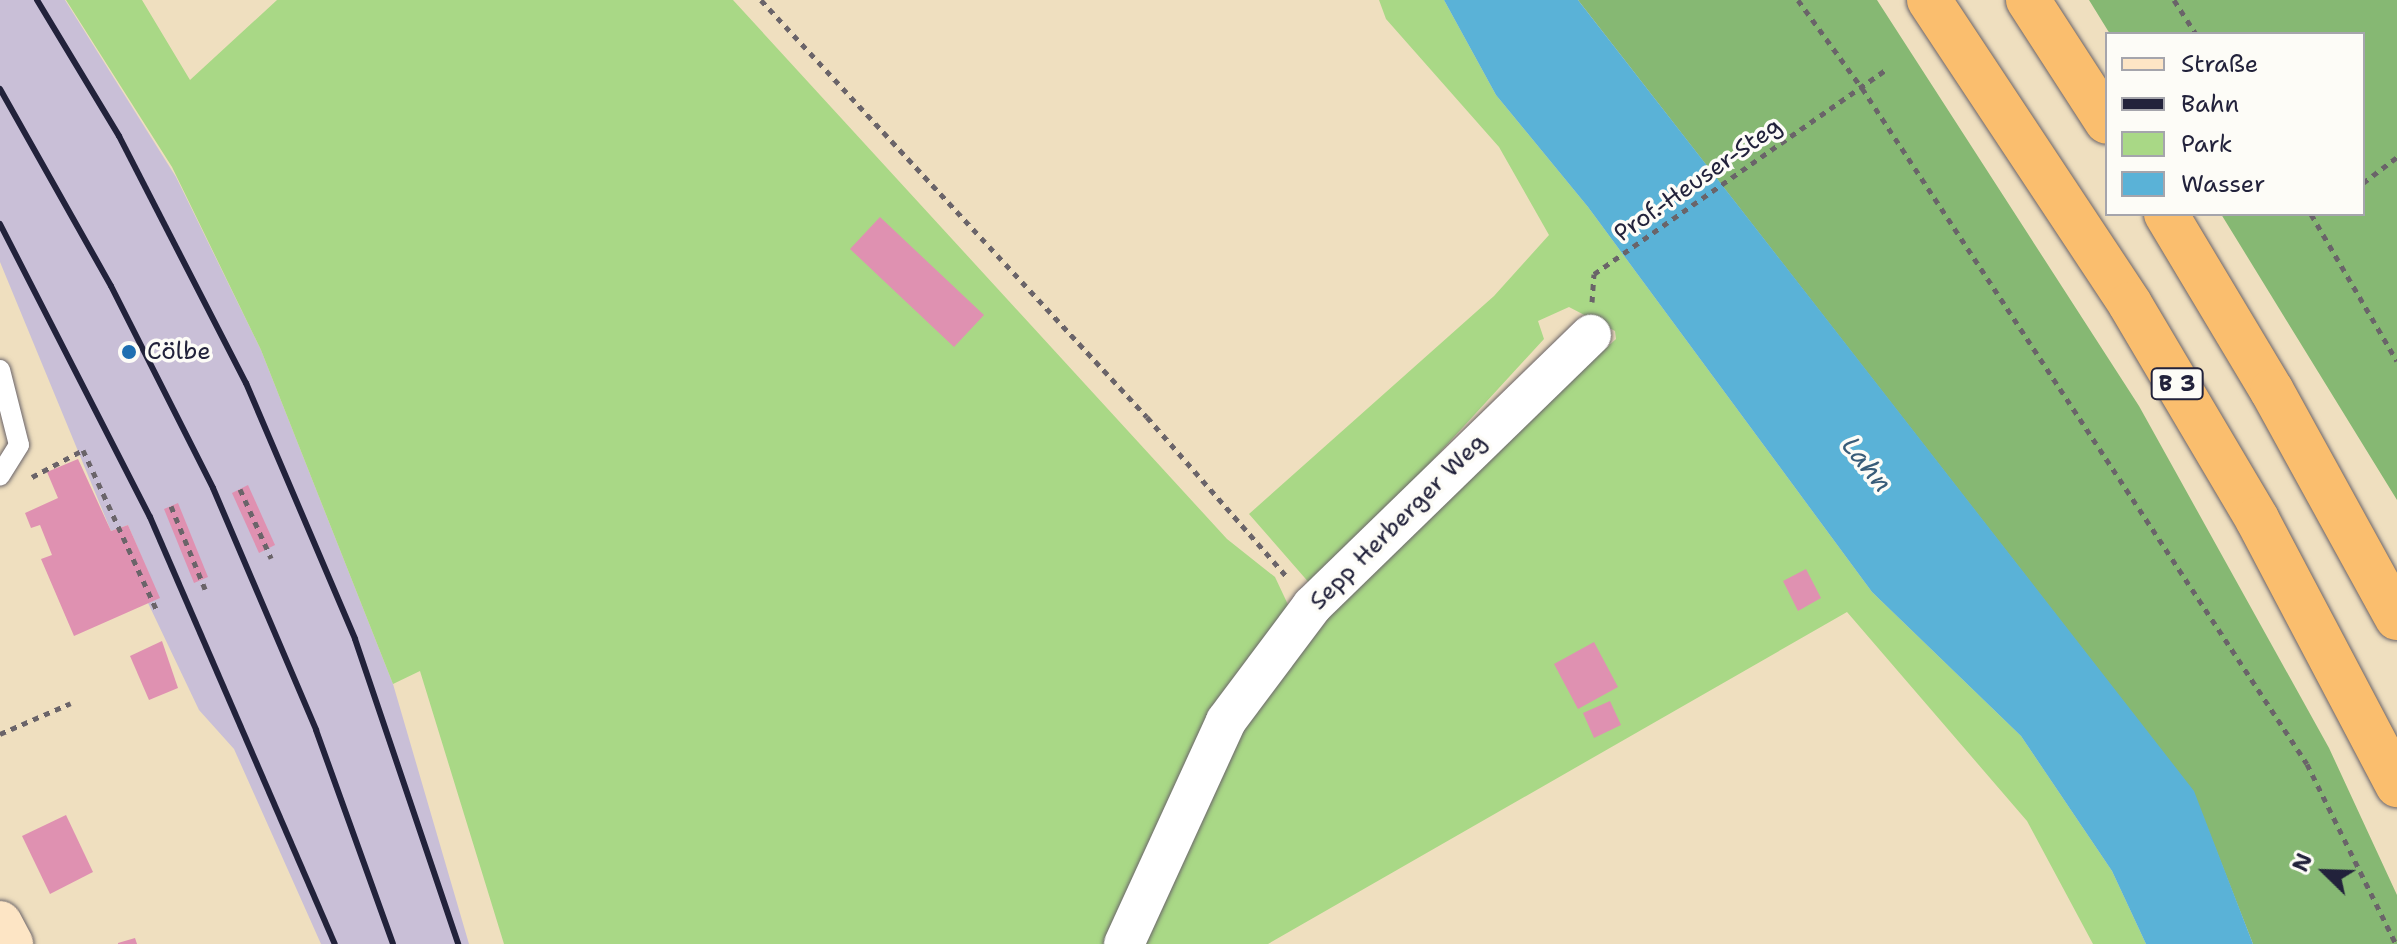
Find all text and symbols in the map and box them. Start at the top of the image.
legend [2105,32,2365,216]
text: Straße [2181,48,2258,80]
text: Bahn [2181,88,2239,120]
street label: Prof.-Heuser-Steg [1609,112,1787,248]
text: Park [2181,128,2233,160]
text: Wasser [2181,168,2265,200]
place label: Cölbe [147,338,211,366]
marker: Cölbe [118,341,140,363]
road number: B 3 [2149,366,2205,402]
street label: Sepp Herberger Weg [1304,428,1492,616]
water label: Lahn [1835,430,1899,498]
north arrow [2285,832,2365,912]
text: N [2286,849,2319,876]

